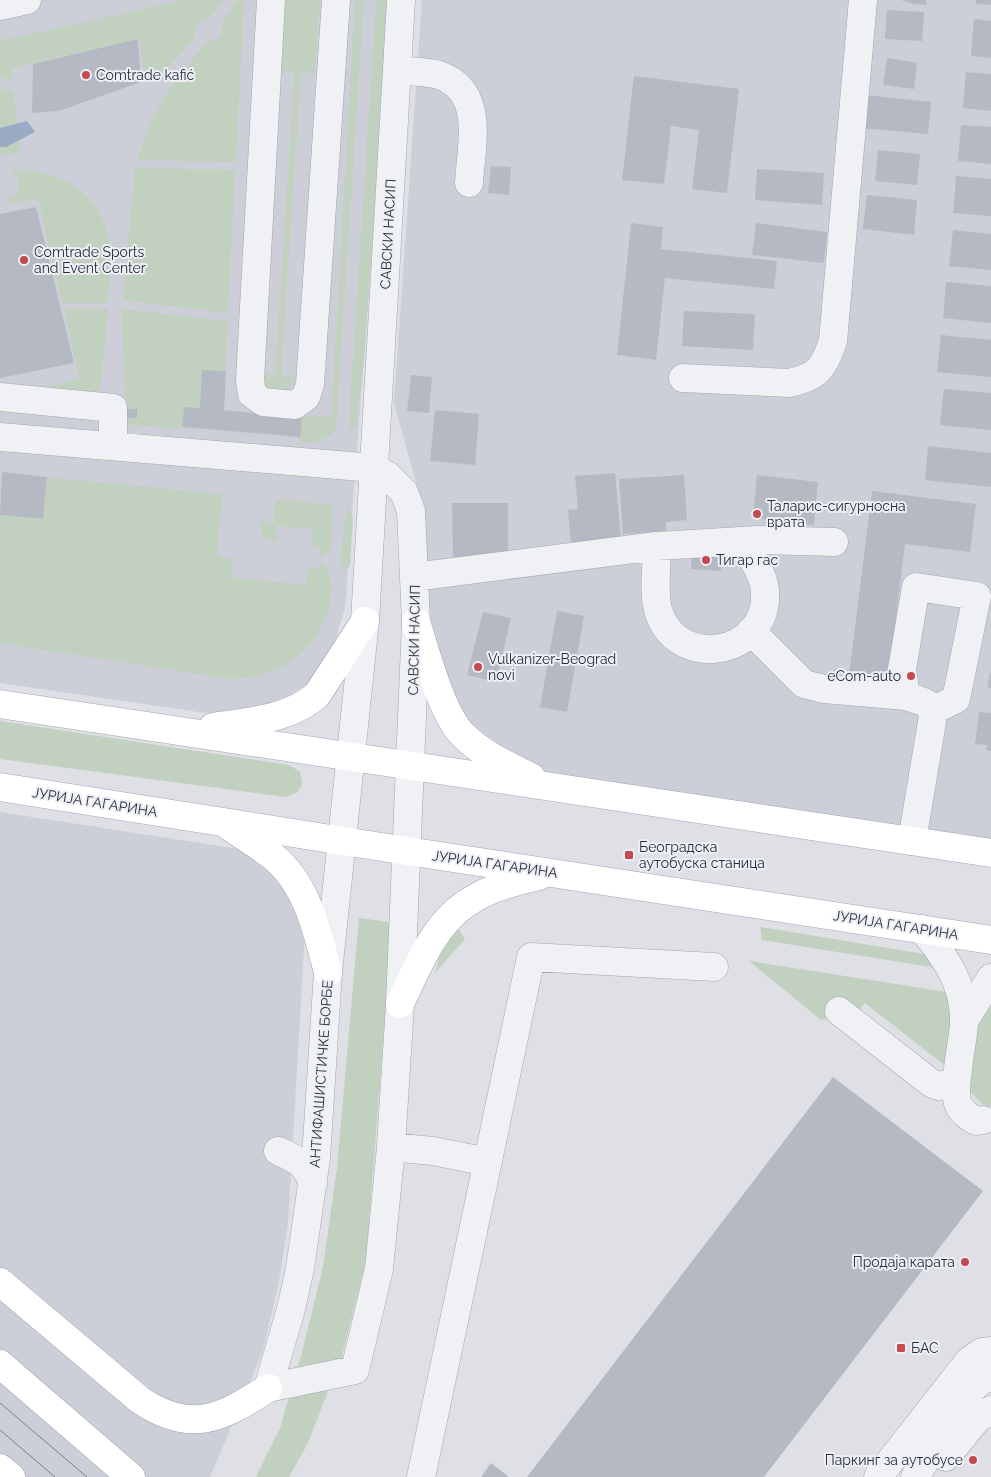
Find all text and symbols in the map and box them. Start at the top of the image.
place label: Comtrade kafić [96,67,194,83]
marker: Comtrade kafić [80,69,92,81]
street label: САВСКИ НАСИП [377,178,399,290]
place label: Comtrade Sports and Event Center [34,244,146,276]
marker: Comtrade Sports and Event Center [18,254,30,266]
place label: Таларис-сигурносна врата [767,498,906,530]
marker: Таларис-сигурносна врата [751,508,763,520]
place label: Тигар гас [716,552,778,568]
marker: Тигар гас [700,554,712,566]
street label: САВСКИ НАСИП [405,585,423,695]
place label: Vulkanizer-Beograd novi [488,651,616,683]
marker: Vulkanizer-Beograd novi [472,661,484,673]
place label: eCom-auto [827,668,901,684]
marker: eCom-auto [905,670,917,682]
street label: ЈУРИЈА ГАГАРИНА [31,784,159,820]
place label: Београдска аутобуска станица [639,839,765,871]
street label: ЈУРИЈА ГАГАРИНА [431,847,559,881]
marker: Београдска аутобуска станица [623,849,635,861]
street label: ЈУРИЈА ГАГАРИНА [832,907,960,943]
street label: АНТИФАШИСТИЧКЕ БОРБЕ [306,980,336,1168]
place label: Продаја карата [853,1254,955,1270]
marker: Продаја карата [959,1256,971,1268]
place label: БАС [911,1340,939,1356]
marker: БАС [895,1342,907,1354]
place label: Паркинг за аутобусе [825,1452,963,1468]
marker: Паркинг за аутобусе [967,1454,979,1466]

